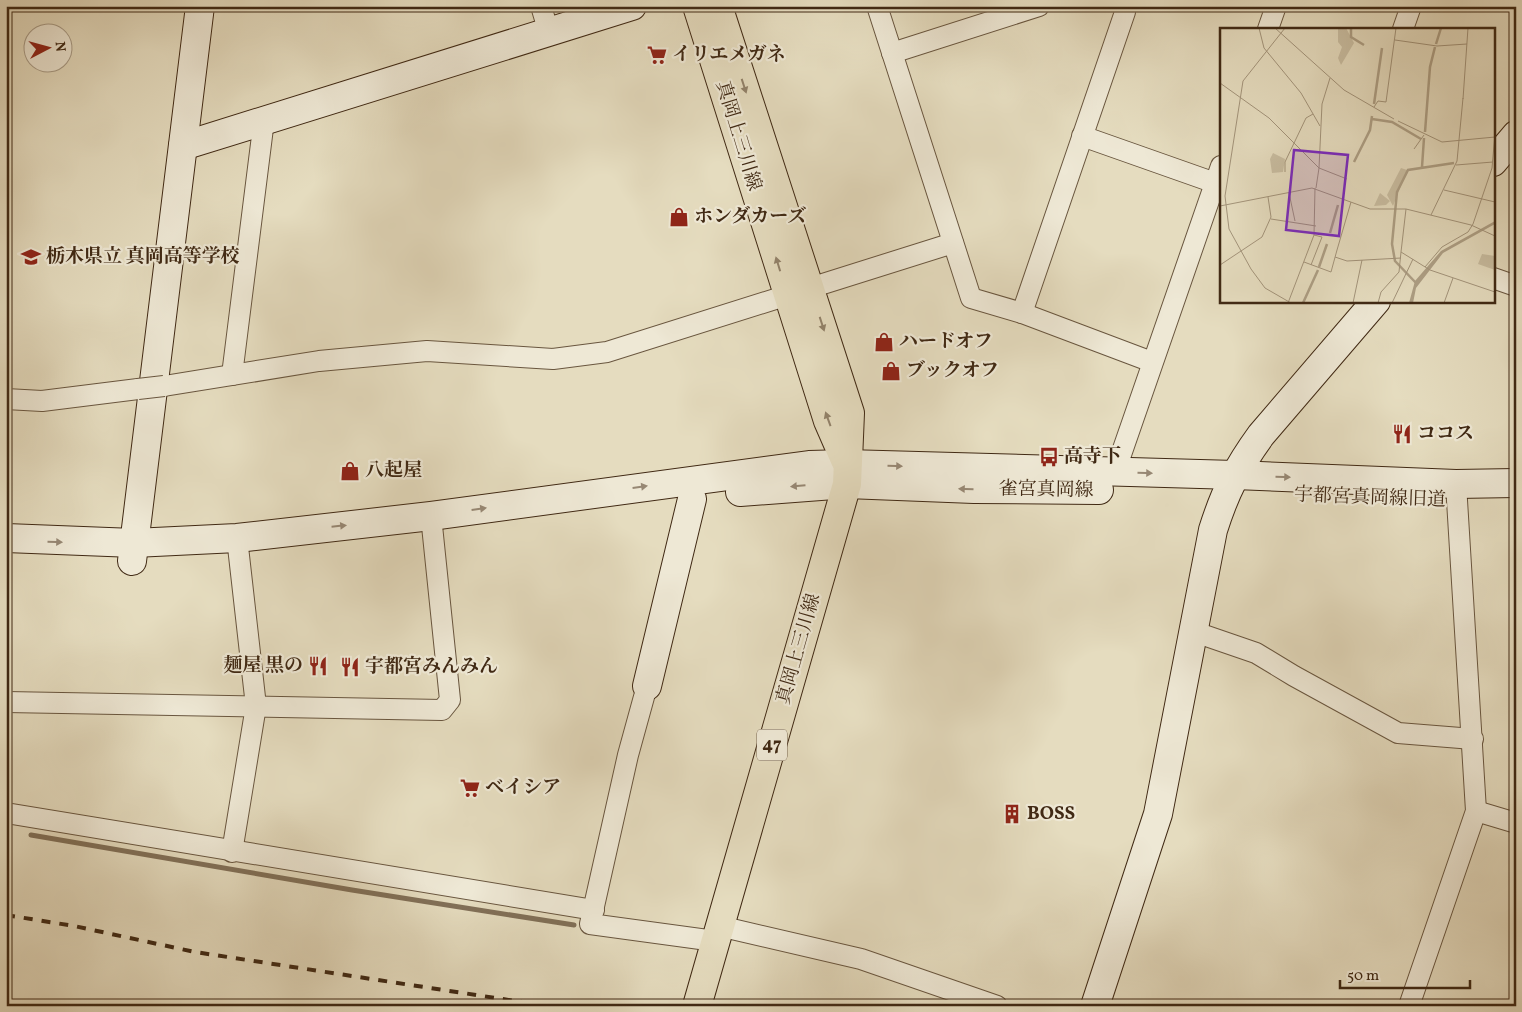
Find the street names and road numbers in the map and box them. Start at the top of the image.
street label: 真岡上三川線 [709,78,767,194]
street label: 雀宮真岡線 [998,476,1094,504]
street label: 宇都宮真岡線旧道 [1294,482,1446,514]
street label: 真岡上三川線 [771,591,827,707]
road number: 47 [757,730,787,760]

